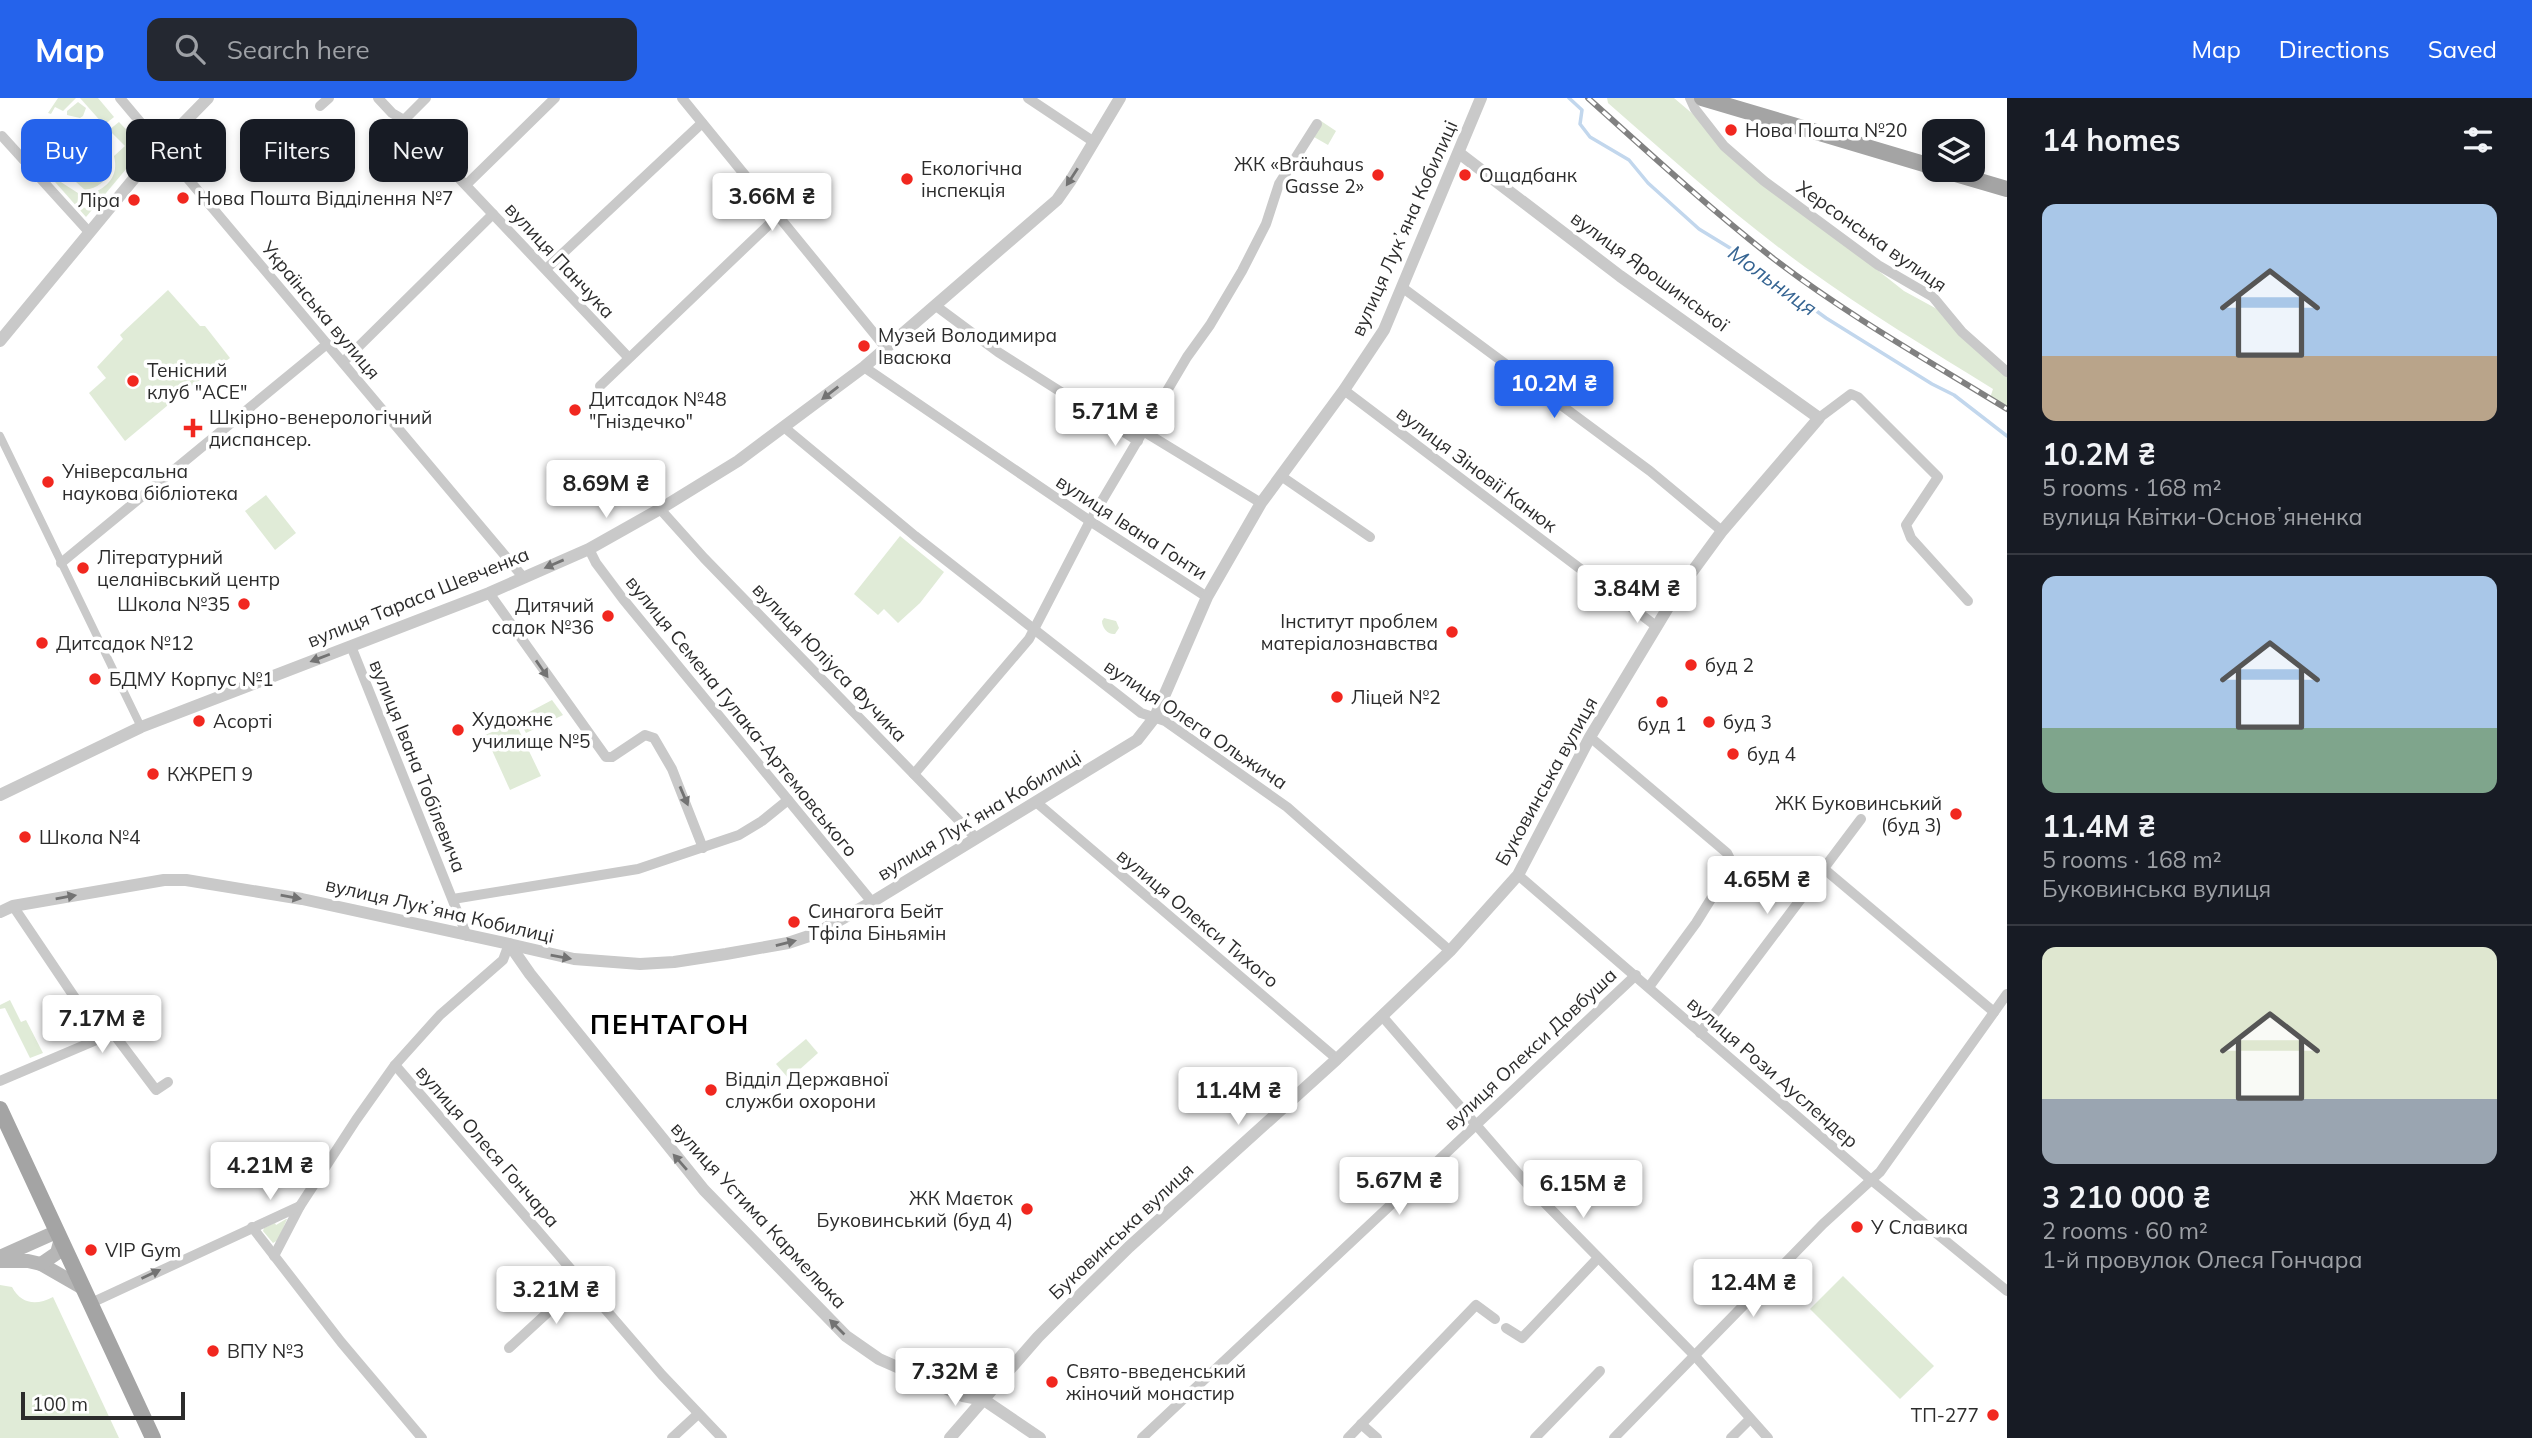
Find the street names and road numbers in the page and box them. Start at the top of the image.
street label: вулиця Лукʼяна Кобилиці [1345,116,1463,340]
street label: Херсонська вулиця [1792,175,1952,297]
street label: вулиця Панчука [500,197,620,323]
street label: вулиця Ярошинської [1566,206,1734,337]
street label: Українська вулиця [256,235,386,384]
street label: вулиця Зіновії Канюк [1392,401,1563,538]
street label: вулиця Івана Гонти [1052,469,1212,585]
street label: вулиця Тараса Шевченка [304,542,532,652]
street label: вулиця Семена Гулака-Артемовського [621,570,863,862]
street label: вулиця Юліуса Фучика [748,577,912,747]
street label: вулиця Олега Ольжича [1100,654,1292,794]
street label: вулиця Івана Тобілевича [364,656,472,876]
street label: Буковинська вулиця [1490,692,1602,870]
street label: вулиця Лукʼяна Кобилиці [873,745,1085,885]
street label: вулиця Олекси Тихого [1112,843,1284,993]
street label: вулиця Лукʼяна Кобилиці [323,872,557,948]
street label: вулиця Олекси Довбуша [1439,963,1621,1135]
street label: вулиця Рози Ауслендер [1683,991,1863,1153]
street label: вулиця Олеся Гончара [411,1060,565,1232]
street label: вулиця Устима Кармелюка [666,1117,852,1313]
street label: Буковинська вулиця [1044,1158,1198,1304]

